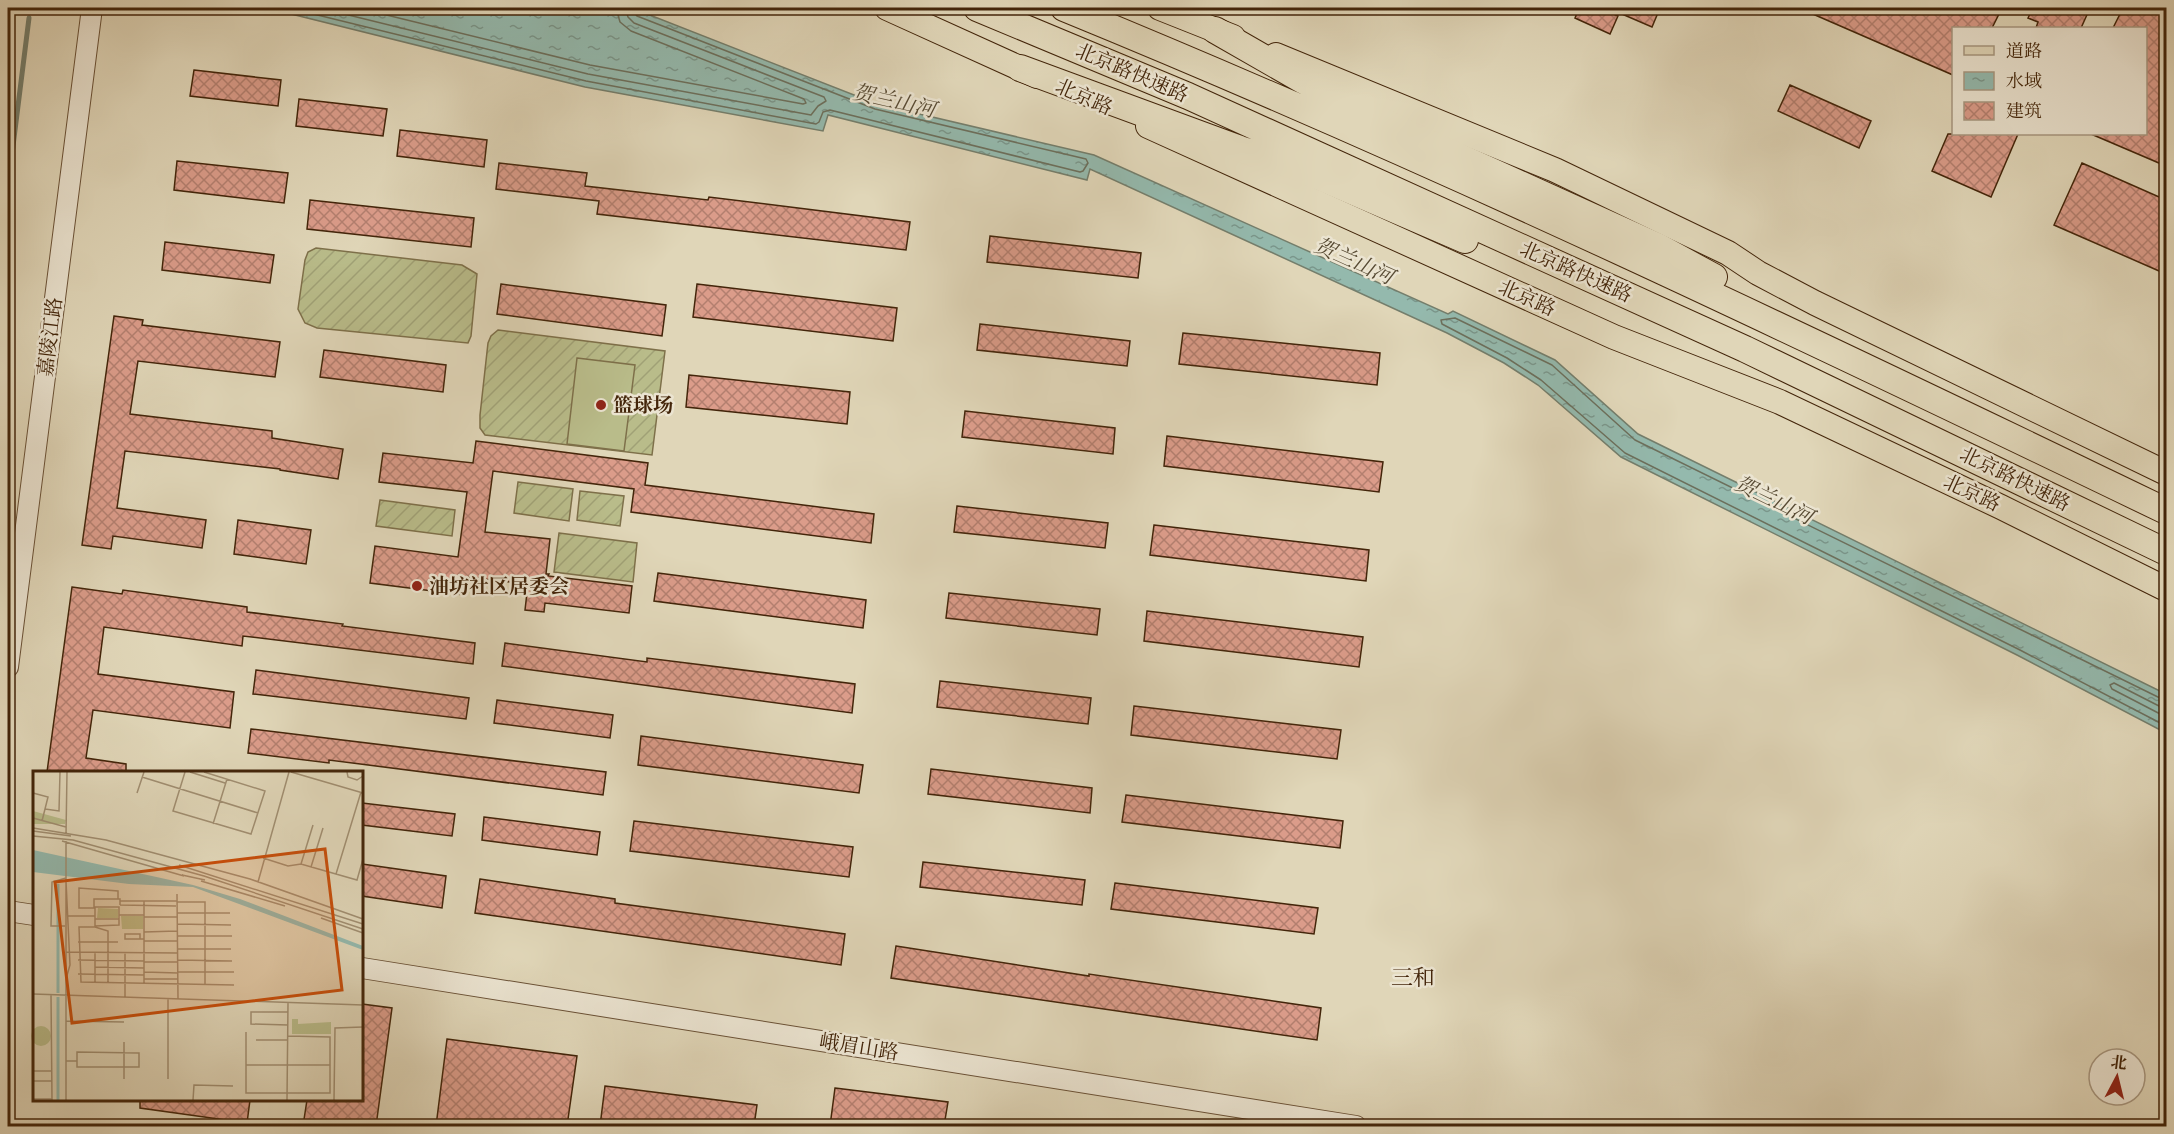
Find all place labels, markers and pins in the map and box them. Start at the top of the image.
place label: 篮球场 [613,394,673,417]
marker: 篮球场 [594,398,608,412]
place label: 油坊社区居委会 [429,575,569,598]
marker: 油坊社区居委会 [410,579,424,593]

